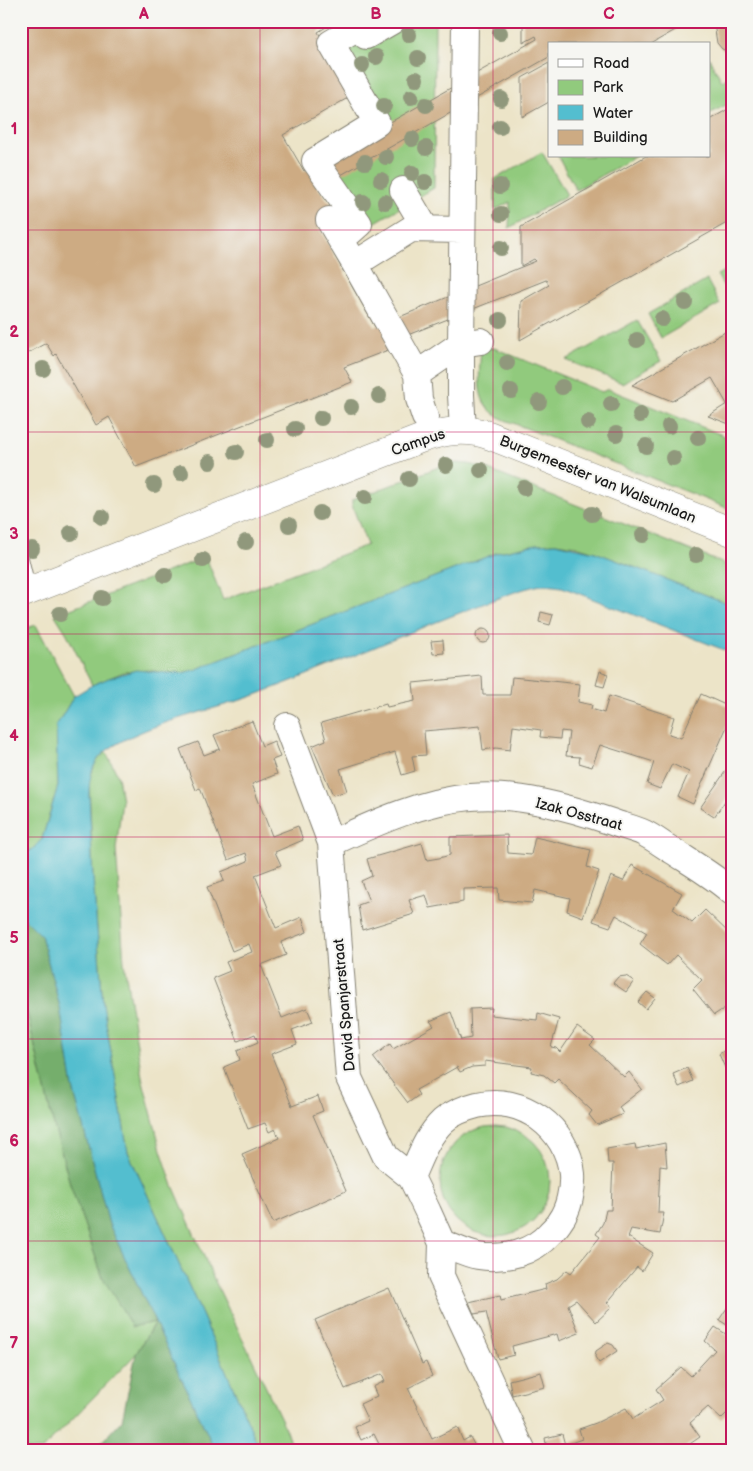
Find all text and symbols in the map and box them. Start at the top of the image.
text: A [138,5,149,24]
text: B [370,5,382,24]
text: C [603,5,615,24]
legend [548,42,710,158]
text: Road [593,54,629,73]
text: Park [593,78,624,97]
text: Water [593,104,633,123]
text: 1 [11,120,17,139]
text: Building [593,128,648,147]
text: 2 [9,323,19,342]
street label: Campus [389,424,448,461]
street label: Burgemeester van Walsumlaan [497,431,699,528]
text: 3 [9,525,19,544]
text: 4 [9,727,19,746]
street label: Izak Osstraat [533,794,625,835]
text: 5 [9,929,19,948]
street label: David Spanjarstraat [329,937,360,1072]
text: 6 [9,1132,19,1151]
text: 7 [10,1334,19,1353]

